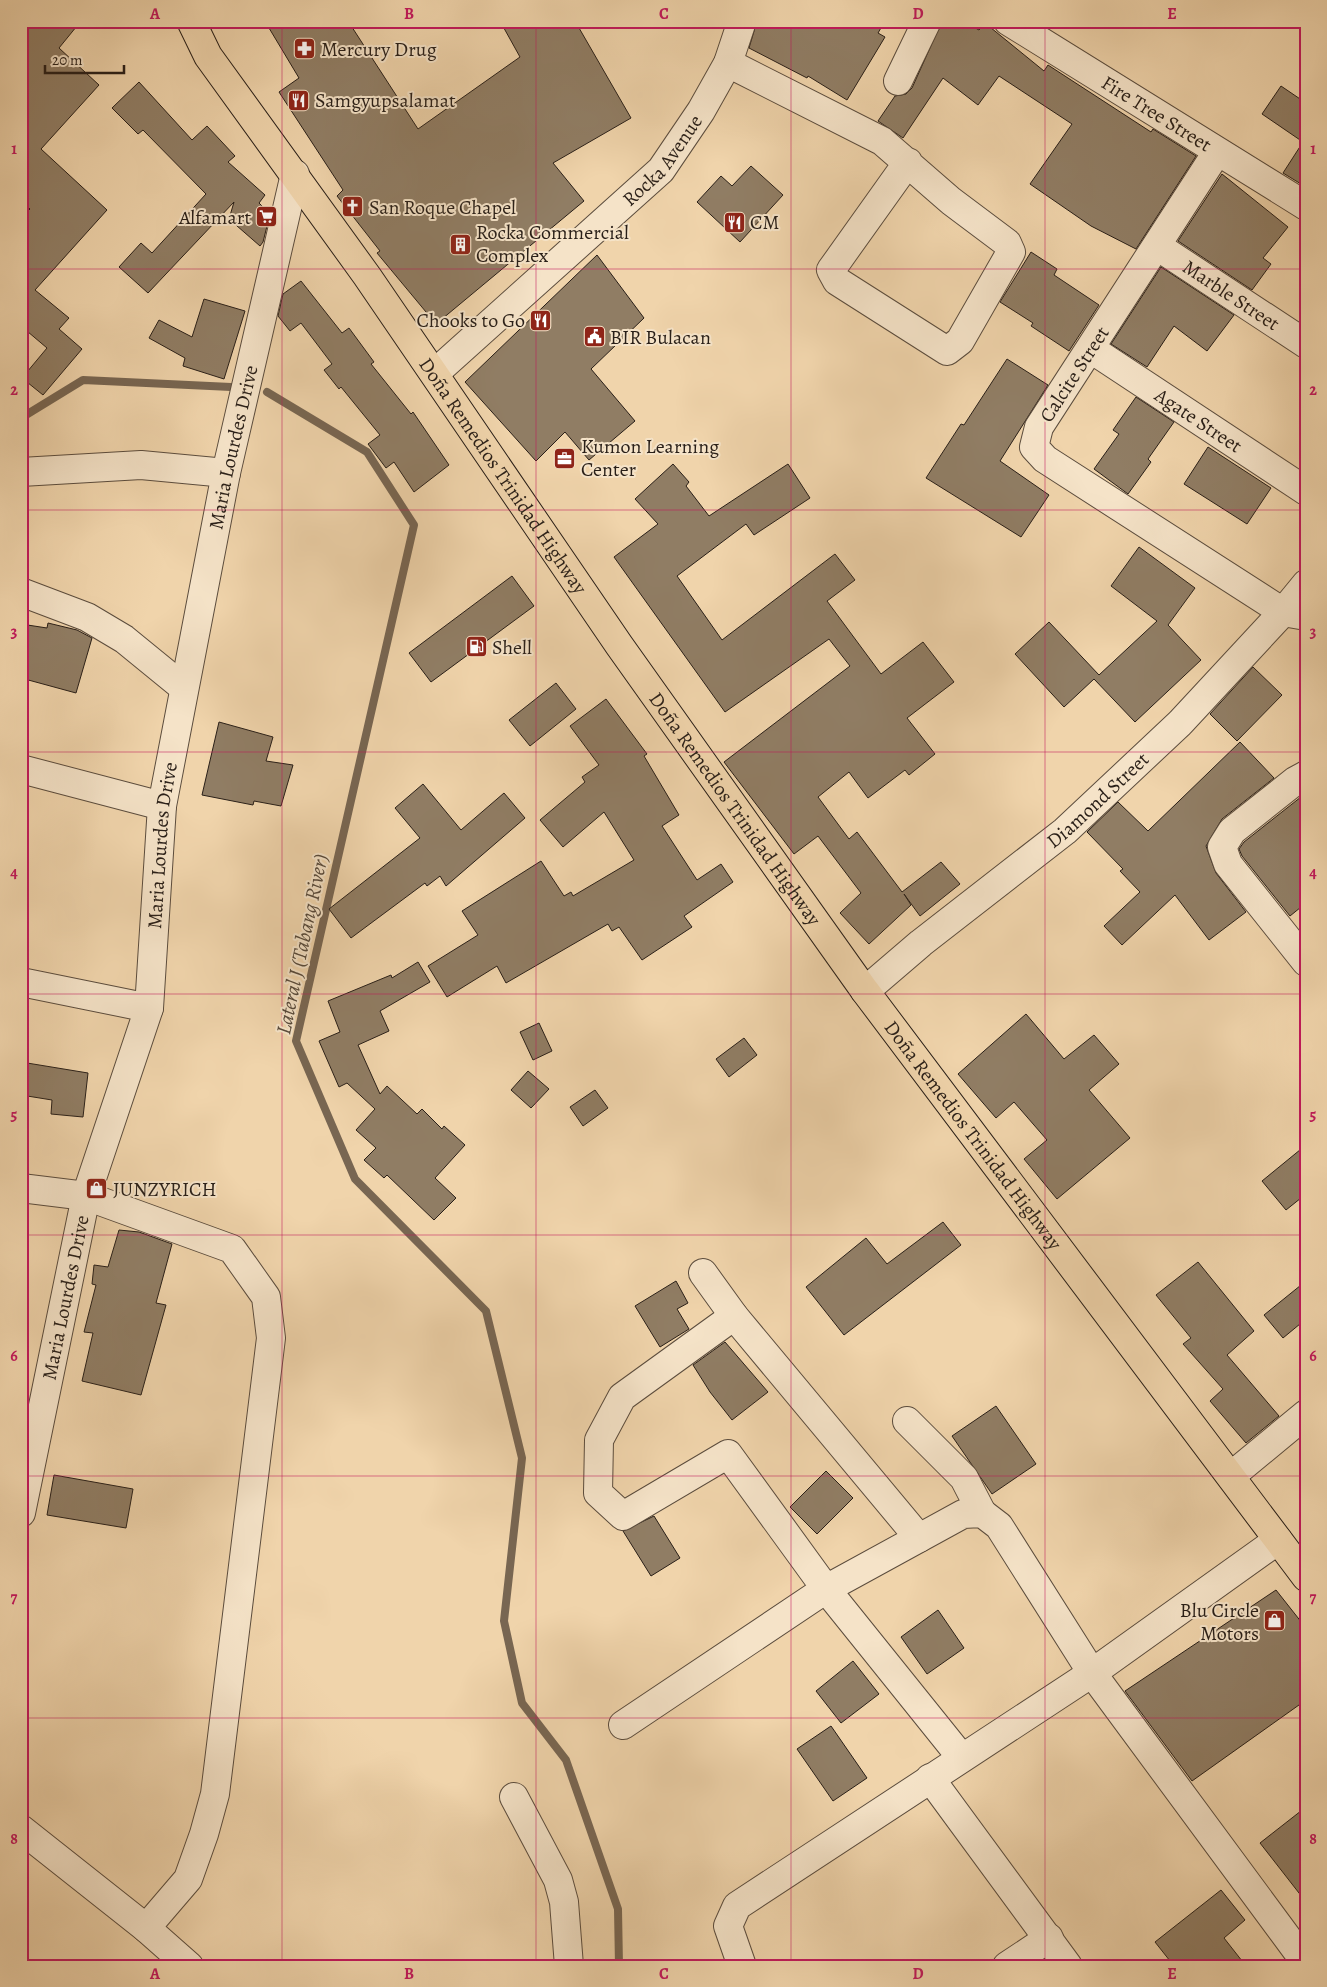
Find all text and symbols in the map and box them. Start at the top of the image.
text: A [149,3,161,25]
text: B [404,3,414,25]
text: C [659,3,669,25]
text: D [912,3,924,25]
text: E [1167,3,1177,25]
place label: Mercury Drug [321,36,437,63]
pharmacy icon: Mercury Drug [293,37,317,61]
scale bar [45,42,124,74]
text: 20 m [52,50,83,70]
street label: Fire Tree Street [1096,69,1217,158]
place label: Samgyupsalamat [315,87,456,114]
restaurant icon: Samgyupsalamat [287,88,311,112]
street label: Rocka Avenue [617,109,709,213]
text: 1 [11,138,17,160]
text: 1 [1310,138,1316,160]
place label: San Roque Chapel [369,194,516,221]
church icon: San Roque Chapel [341,195,365,219]
place label: Alfamart [178,204,251,231]
supermarket icon: Alfamart [255,205,279,229]
place label: CM [750,209,779,236]
restaurant icon: CM [722,210,746,234]
place label: Rocka Commercial Complex [476,219,629,269]
building icon: Rocka Commercial Complex [448,232,472,256]
street label: Marble Street [1177,254,1285,337]
place label: Chooks to Go [417,307,525,334]
restaurant icon: Chooks to Go [529,308,553,332]
street label: Calcite Street [1033,321,1116,428]
place label: BIR Bulacan [610,324,711,351]
public building icon: BIR Bulacan [582,325,606,349]
street label: Doña Remedios Trinidad Highway [413,352,594,600]
street label: Maria Lourdes Drive [202,362,264,532]
text: 2 [10,379,18,401]
text: 2 [1309,379,1317,401]
street label: Agate Street [1149,381,1248,459]
place label: Kumon Learning Center [581,433,719,483]
office icon: Kumon Learning Center [553,446,577,470]
text: 3 [11,621,18,643]
text: 3 [1310,621,1317,643]
place label: Shell [492,634,532,661]
fuel station icon: Shell [464,635,488,659]
street label: Doña Remedios Trinidad Highway [643,687,828,932]
street label: Diamond Street [1041,746,1155,855]
street label: Maria Lourdes Drive [141,760,184,930]
water label: Lateral J (Tabang River) [269,851,335,1037]
text: 4 [10,862,18,884]
text: 4 [1309,862,1317,884]
street label: Doña Remedios Trinidad Highway [878,1015,1069,1256]
text: 5 [11,1104,18,1126]
text: 5 [1310,1104,1317,1126]
place label: JUNZYRICH [113,1176,217,1203]
shop icon: JUNZYRICH [85,1177,109,1201]
street label: Maria Lourdes Drive [36,1213,96,1382]
text: 6 [10,1345,18,1367]
text: 6 [1309,1345,1317,1367]
text: 7 [11,1587,18,1609]
text: 7 [1310,1587,1317,1609]
place label: Blu Circle Motors [1180,1597,1259,1647]
shop icon: Blu Circle Motors [1263,1609,1287,1633]
text: 8 [10,1828,18,1850]
text: 8 [1309,1828,1317,1850]
text: A [149,1963,161,1985]
text: B [404,1963,414,1985]
text: C [659,1963,669,1985]
text: D [912,1963,924,1985]
text: E [1167,1963,1177,1985]

